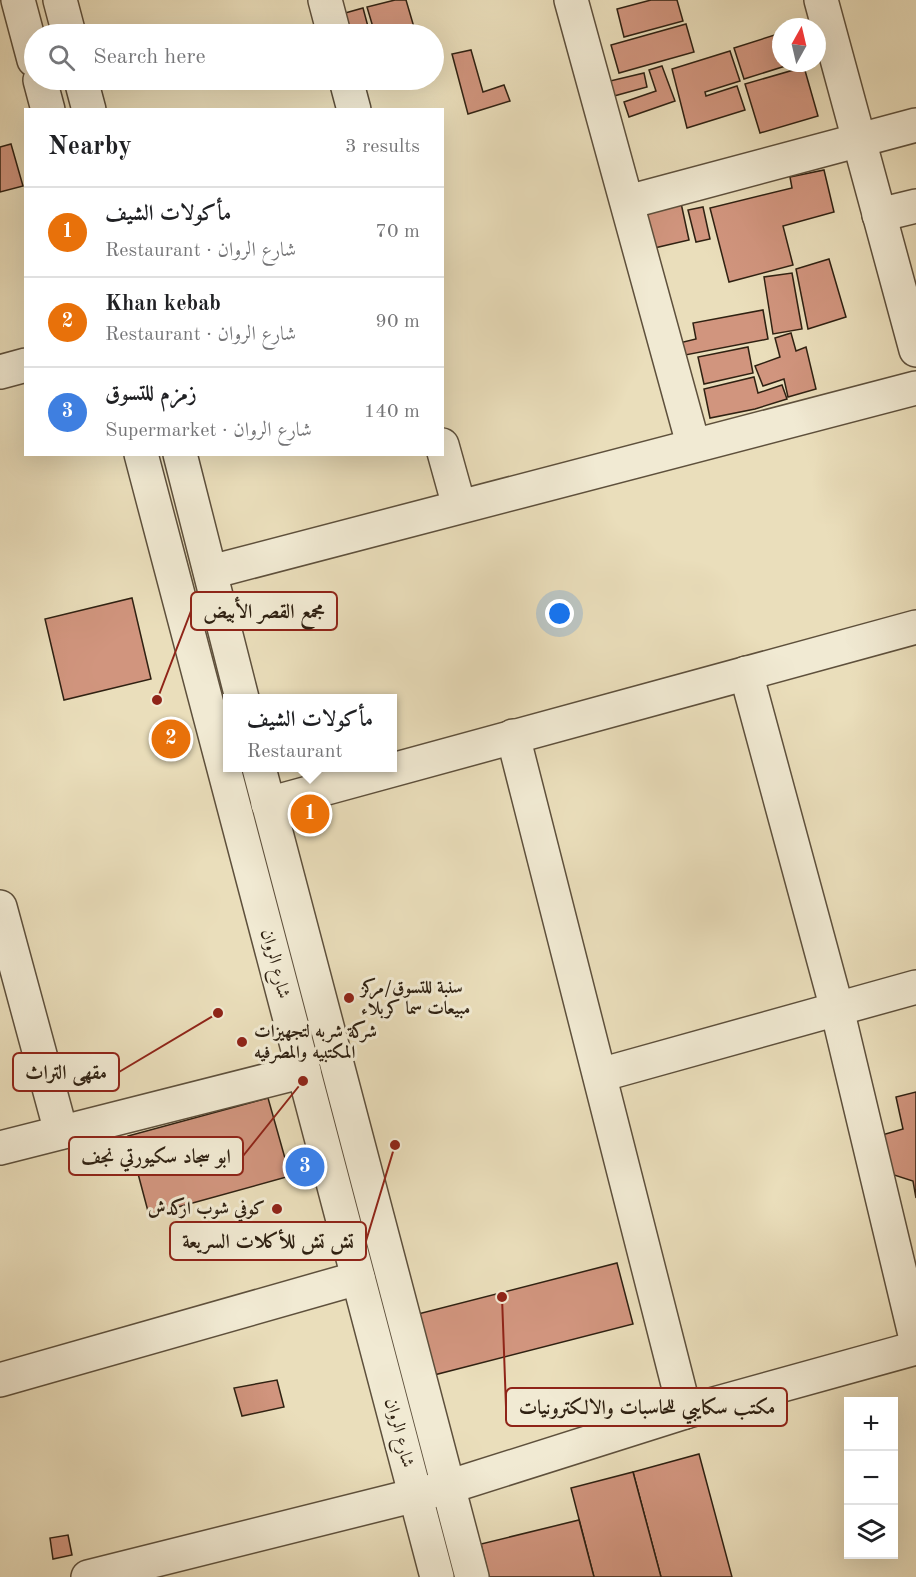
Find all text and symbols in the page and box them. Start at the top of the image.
north arrow [772,18,826,72]
search box [24,24,444,90]
icon: search [45,41,78,74]
text: Search here [93,46,206,68]
text: Nearby [48,134,132,160]
text: 3 results [345,137,420,157]
text: مأكولات الشيف [105,203,231,225]
text: 1 [62,222,73,242]
text: 70 m [375,222,420,242]
text: Restaurant · شارع الروان [105,241,296,261]
text: Khan kebab [105,293,221,315]
text: 2 [62,312,73,332]
text: 90 m [375,312,420,332]
text: Restaurant · شارع الروان [105,325,296,345]
text: زمزم للتسوق [105,383,197,405]
text: 3 [62,402,73,422]
text: 140 m [364,402,420,422]
text: Supermarket · شارع الروان [105,421,312,441]
callout: مجمع القصر الأبيض [191,592,337,630]
text: مجمع القصر الأبيض [203,596,325,630]
your location [545,599,574,628]
popup [223,694,397,772]
text: مأكولات الشيف [247,709,373,731]
pin: 2 [152,716,190,762]
text: Restaurant [247,742,343,762]
pin: 1 [290,792,330,836]
street label: شارع الروان [252,928,293,1002]
place label: سنبة للتسوق/مركز مبيعات سما كربلاء [359,977,470,1019]
marker: سنبة للتسوق/مركز مبيعات سما كربلاء [342,991,356,1005]
place label: شركة شربه لتجهيزات المكتبيه والمصرفيه [254,1020,377,1064]
marker: شركة شربه لتجهيزات المكتبيه والمصرفيه [235,1035,249,1049]
callout: مقهى التراث [13,1053,119,1091]
text: مقهى التراث [25,1063,107,1086]
callout: ابو سجاد سكيورتي نجف [69,1137,243,1175]
pin: 3 [286,1144,324,1190]
text: ابو سجاد سكيورتي نجف [81,1146,231,1172]
place label: كوفي شوب اركدش [148,1197,265,1223]
marker: كوفي شوب اركدش [270,1202,284,1216]
callout: تش تش للأكلات السريعة [170,1222,366,1260]
text: تش تش للأكلات السريعة [182,1229,354,1255]
callout: مكتب سكايبي للحاسبات والالكترونيات [506,1388,787,1426]
text: مكتب سكايبي للحاسبات والالكترونيات [519,1396,775,1425]
street label: شارع الروان [376,1397,417,1471]
map controls [844,1397,898,1559]
button: + [844,1397,898,1451]
button: − [844,1451,898,1505]
button: layers [844,1505,898,1559]

